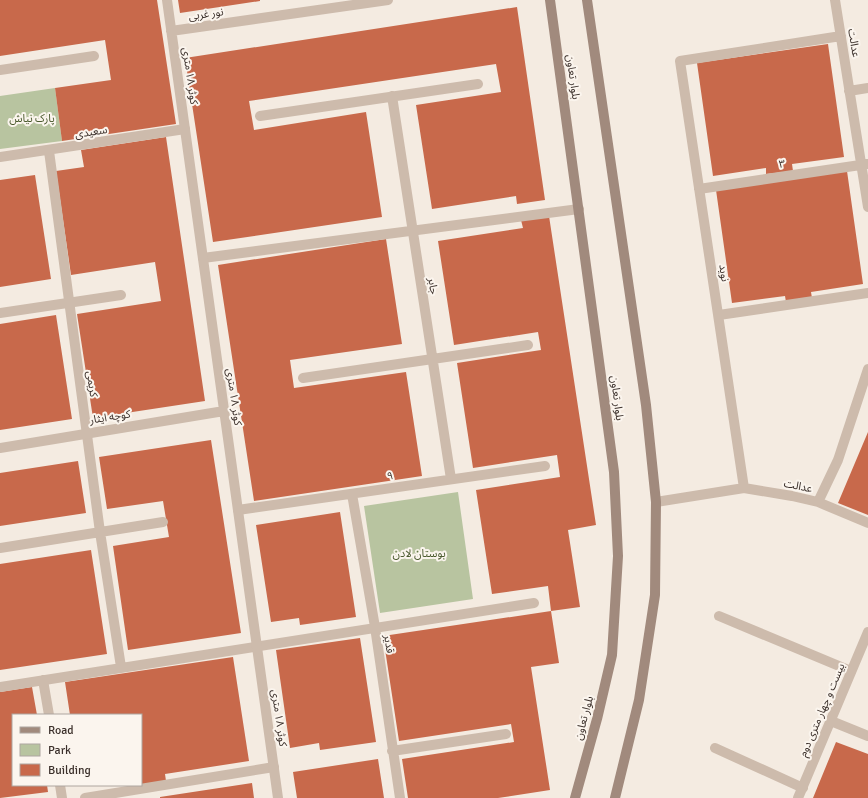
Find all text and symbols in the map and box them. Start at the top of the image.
street label: نور غربی [188,5,224,23]
street label: عدالت [845,28,863,59]
street label: کوثر ۱۸ متری [180,47,200,106]
street label: بلوار تعاون [563,54,583,100]
park label: پارک نیاش [9,112,55,126]
street label: سعیدی [74,123,109,141]
street label: ۳ [778,157,786,171]
street label: نوید [716,263,732,283]
street label: جابر [425,276,441,296]
street label: کوثر ۱۸ متری [224,368,244,427]
street label: کریمی [84,370,100,398]
street label: بلوار تعاون [608,375,626,421]
street label: کوچه ایثار [88,407,132,428]
street label: ۹ [386,469,394,483]
street label: عدالت [783,477,814,495]
park label: بوستان لادن [392,547,446,560]
street label: قدیر [381,633,397,654]
street label: بیست و چهار متری دوم [796,661,849,759]
street label: کوثر ۱۸ متری [269,689,289,748]
street label: بلوار تعاون [572,694,596,742]
legend [12,714,142,786]
text: Road [48,723,74,738]
text: Park [48,743,71,758]
text: Building [48,763,91,778]

